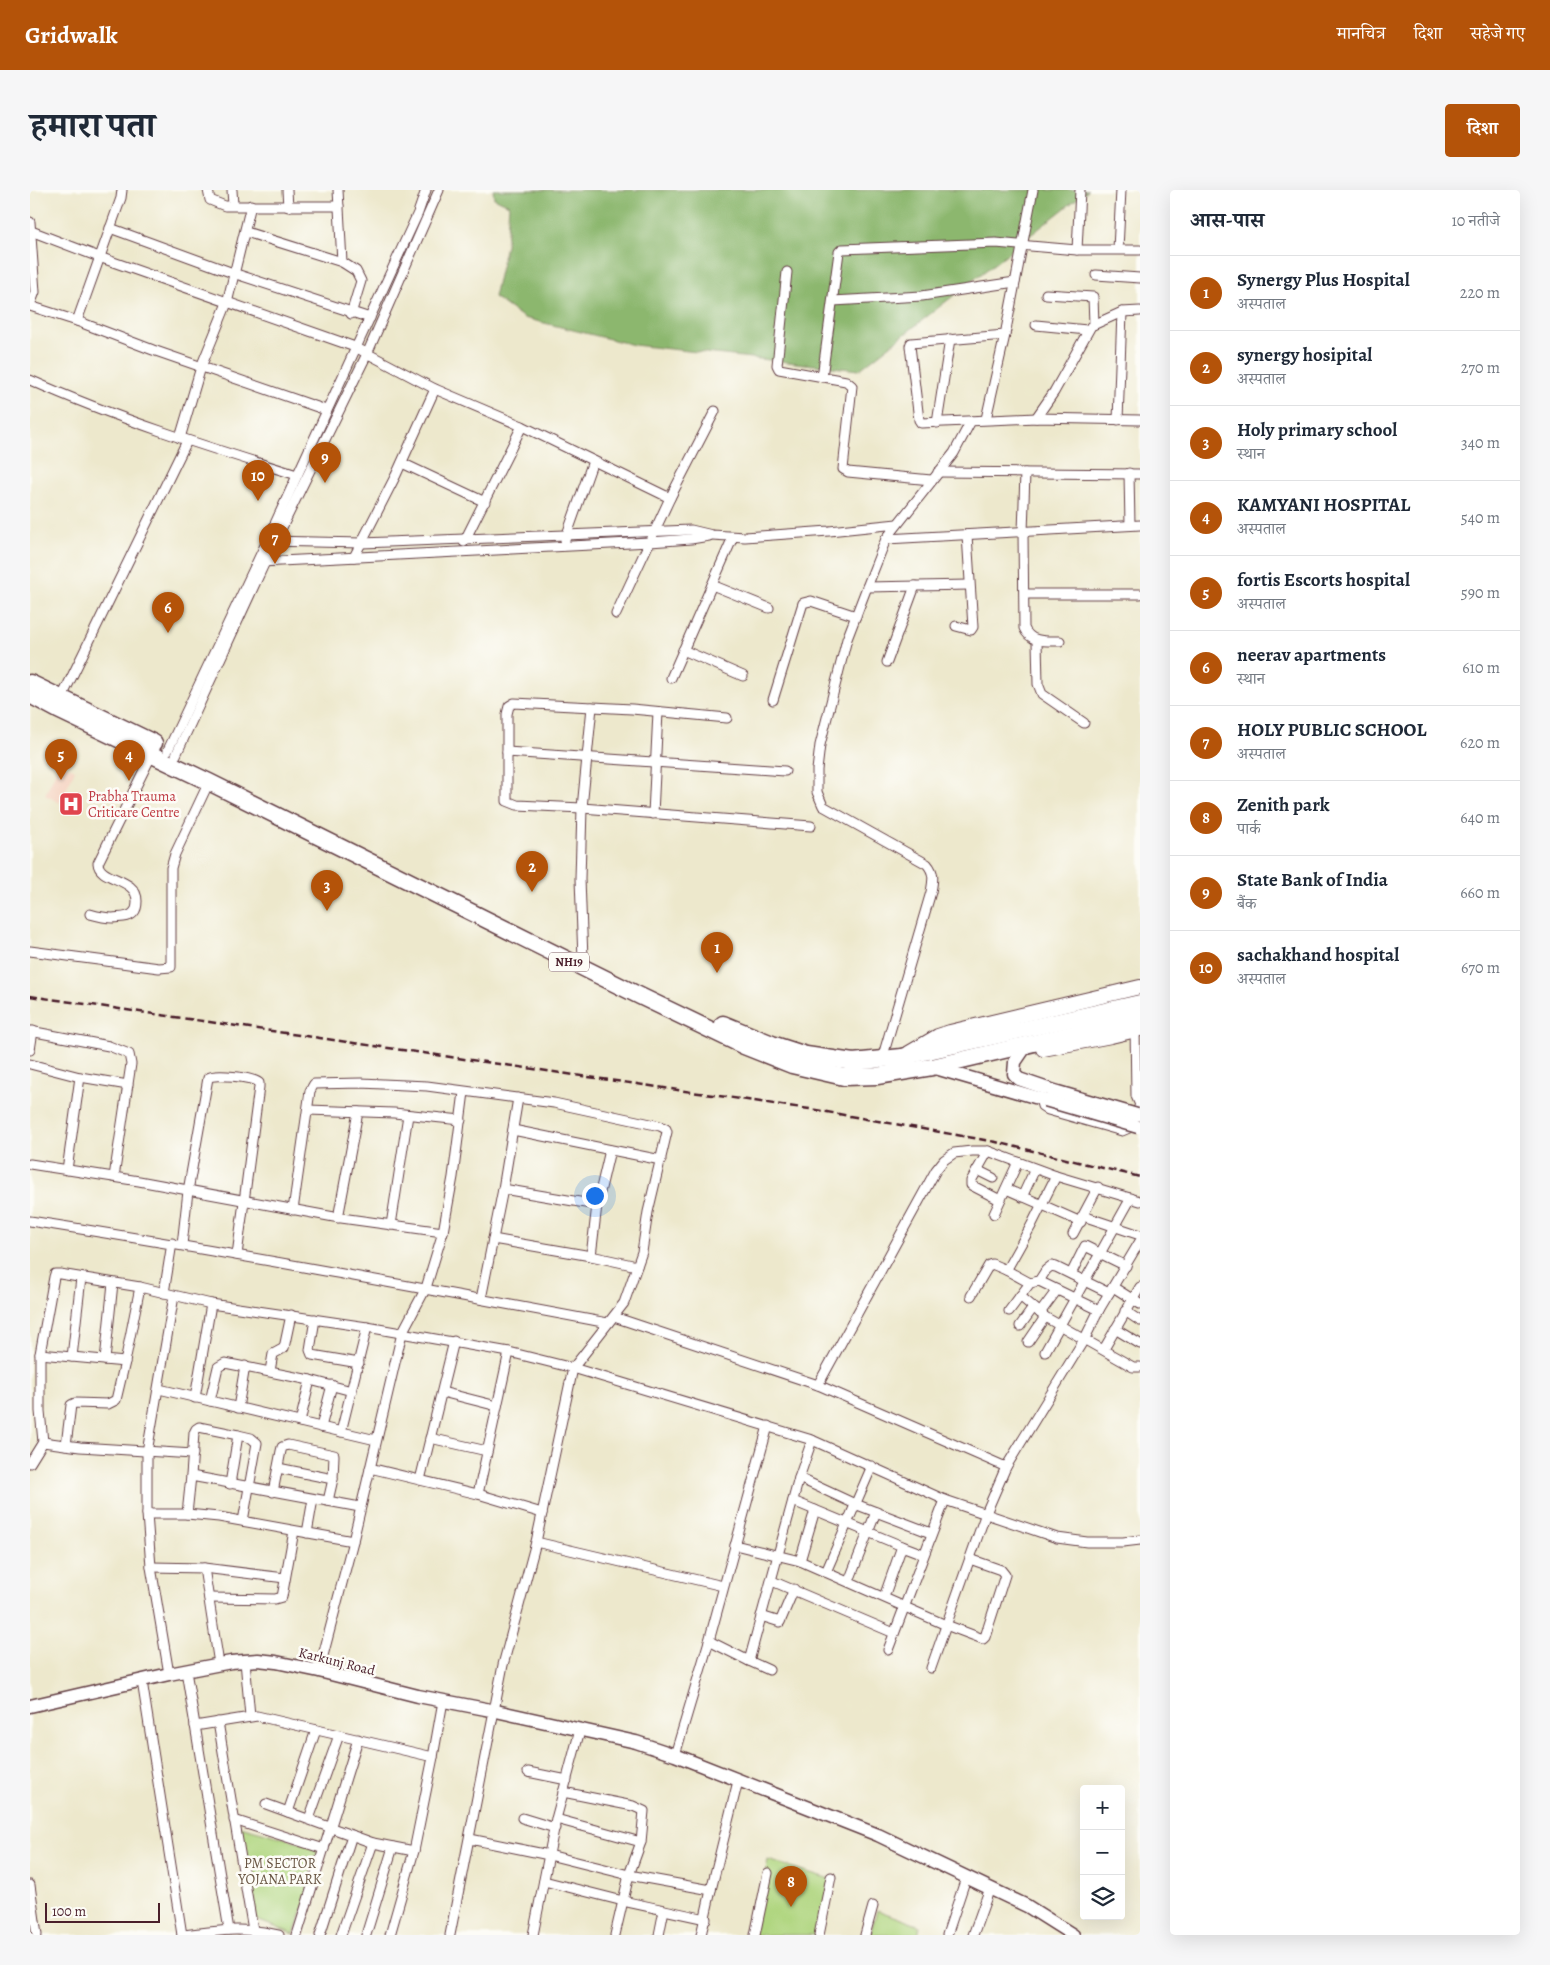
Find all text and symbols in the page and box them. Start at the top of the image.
text: Gridwalk [25,19,118,51]
text: मानचित्र [1337,21,1386,45]
text: दिशा [1414,21,1442,45]
text: सहेजे गए [1470,21,1525,45]
text: हमारा पता [30,101,155,149]
button: दिशा [1445,104,1520,157]
text: आस-पास [1190,206,1264,234]
text: 10 नतीजे [1451,210,1500,232]
text: Synergy Plus Hospital [1237,267,1410,293]
text: 1 [1203,282,1209,304]
text: 220 m [1460,282,1500,304]
text: अस्पताल [1237,293,1286,315]
text: synergy hosipital [1237,342,1372,368]
text: 2 [1202,357,1210,379]
text: 270 m [1461,357,1500,379]
text: अस्पताल [1237,368,1286,390]
text: Holy primary school [1237,417,1397,443]
text: 3 [1203,432,1209,454]
text: 340 m [1461,432,1500,454]
pin: 9 [309,442,341,483]
text: स्थान [1237,443,1265,465]
pin: 10 [242,460,274,501]
text: KAMYANI HOSPITAL [1237,492,1410,518]
text: 4 [1202,507,1210,529]
text: 540 m [1461,507,1500,529]
text: अस्पताल [1237,518,1286,540]
pin: 7 [259,523,291,564]
text: fortis Escorts hospital [1237,567,1410,593]
text: 5 [1203,582,1209,604]
text: 590 m [1461,582,1500,604]
pin: 6 [152,592,184,633]
text: अस्पताल [1237,593,1286,615]
text: neerav apartments [1237,642,1386,668]
text: 6 [1202,657,1210,679]
text: 610 m [1462,657,1500,679]
text: स्थान [1237,668,1265,690]
text: HOLY PUBLIC SCHOOL [1237,717,1427,743]
text: 7 [1203,732,1209,754]
text: 620 m [1460,732,1500,754]
pin: 5 [45,739,77,780]
pin: 4 [113,740,145,781]
text: अस्पताल [1237,743,1286,765]
place label: Prabha Trauma Criticare Centre [88,787,180,822]
hospital icon: Prabha Trauma Criticare Centre [58,791,84,817]
text: Zenith park [1237,792,1330,818]
text: 8 [1202,807,1210,829]
text: 640 m [1460,807,1500,829]
text: पार्क [1237,818,1261,840]
pin: 2 [516,851,548,892]
text: State Bank of India [1237,867,1388,893]
pin: 3 [311,870,343,911]
text: 9 [1202,882,1210,904]
text: 660 m [1460,882,1500,904]
text: बैंक [1237,893,1257,915]
pin: 1 [701,932,733,973]
text: sachakhand hospital [1237,942,1399,968]
road number: NH19 [549,952,589,972]
text: 10 [1199,957,1213,979]
text: 670 m [1461,957,1500,979]
text: अस्पताल [1237,968,1286,990]
your location [582,1183,608,1209]
street label: Karkunj Road [297,1643,378,1680]
map controls [1080,1785,1125,1920]
button: + [1080,1785,1125,1830]
button: − [1080,1830,1125,1875]
park label: PM SECTOR YOJANA PARK [237,1854,322,1889]
pin: 8 [775,1866,807,1907]
button: layers [1080,1875,1125,1920]
scale bar [45,1900,160,1923]
text: 100 m [52,1902,86,1921]

